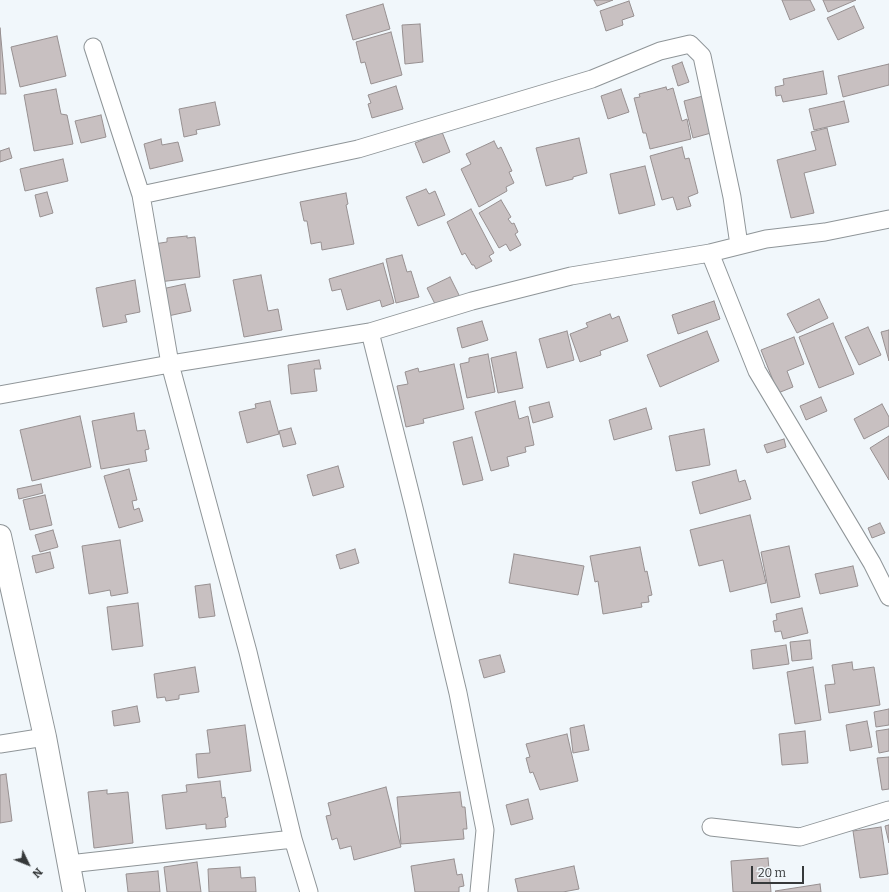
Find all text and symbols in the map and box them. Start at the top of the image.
north arrow [8,844,48,884]
scale bar [753,858,806,884]
text: N [29,865,45,880]
text: 20 m [758,866,786,880]

